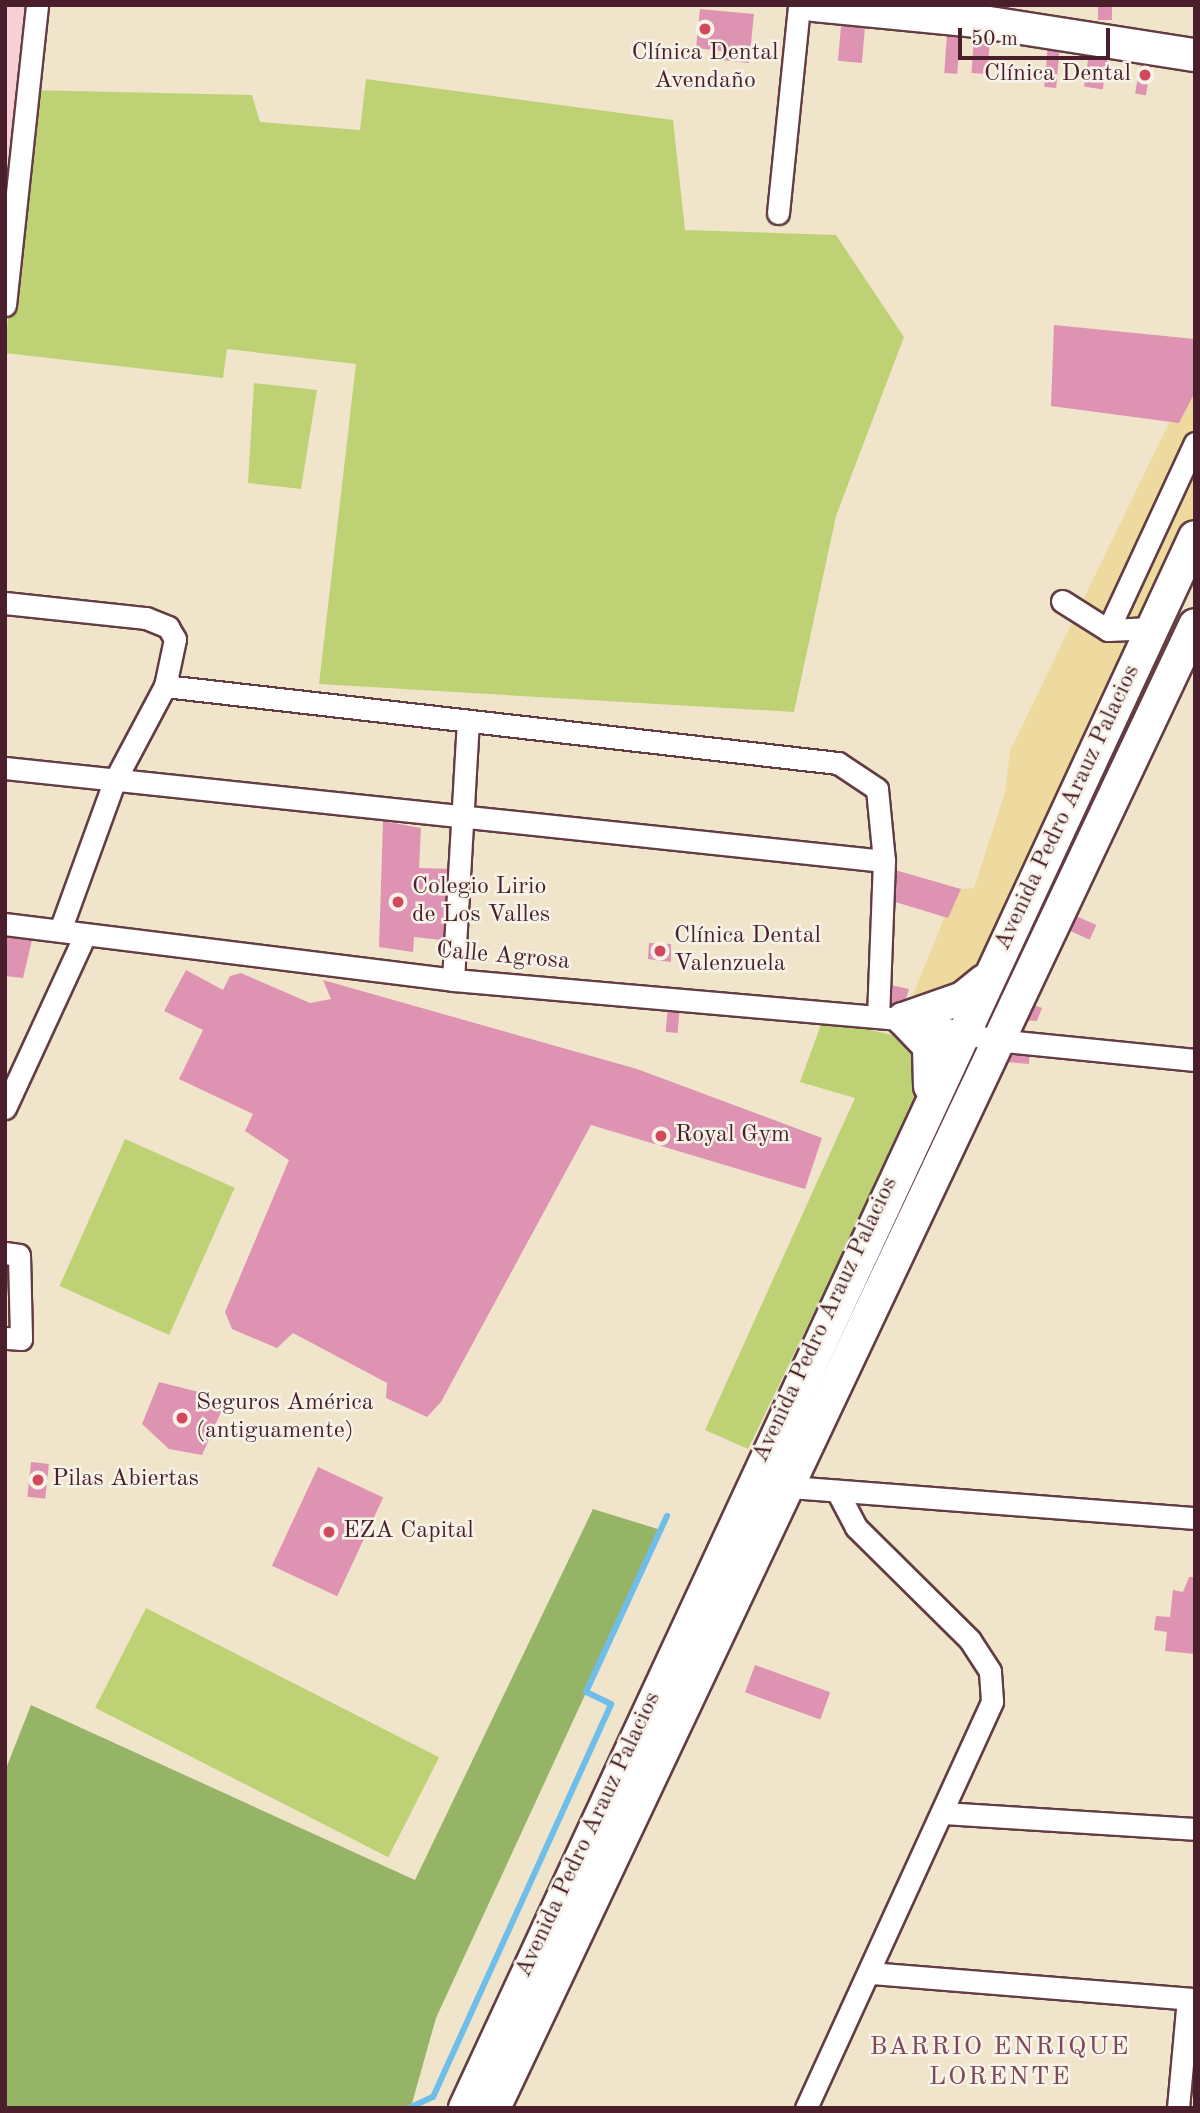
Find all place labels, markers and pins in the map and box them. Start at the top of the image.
marker: Clínica Dental Avendaño [697,21,713,37]
place label: Clínica Dental Avendaño [632,40,778,96]
place label: Clínica Dental [984,61,1131,89]
marker: Clínica Dental [1137,67,1153,83]
place label: Colegio Lirio de Los Valles [412,874,550,930]
marker: Colegio Lirio de Los Valles [390,894,406,910]
place label: Clínica Dental Valenzuela [674,923,821,979]
marker: Clínica Dental Valenzuela [652,943,668,959]
place label: Royal Gym [675,1122,790,1150]
marker: Royal Gym [653,1128,669,1144]
place label: Seguros América (antiguamente) [196,1390,374,1446]
marker: Seguros América (antiguamente) [174,1410,190,1426]
place label: Pilas Abiertas [52,1466,199,1494]
marker: Pilas Abiertas [30,1472,46,1488]
place label: EZA Capital [343,1518,474,1546]
marker: EZA Capital [321,1524,337,1540]

